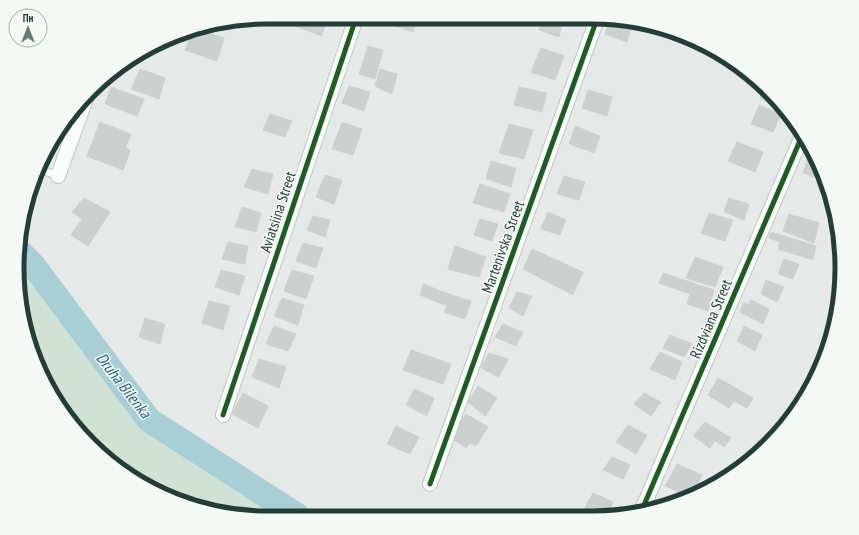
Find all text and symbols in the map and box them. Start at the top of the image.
north arrow [8,8,48,48]
text: Пн [23,11,33,25]
street label: Aviatsiina Street [255,169,300,255]
street label: Martenivska Street [477,198,528,296]
street label: Rizdviana Street [685,276,736,361]
water label: Druha Bilenka [92,348,157,423]

